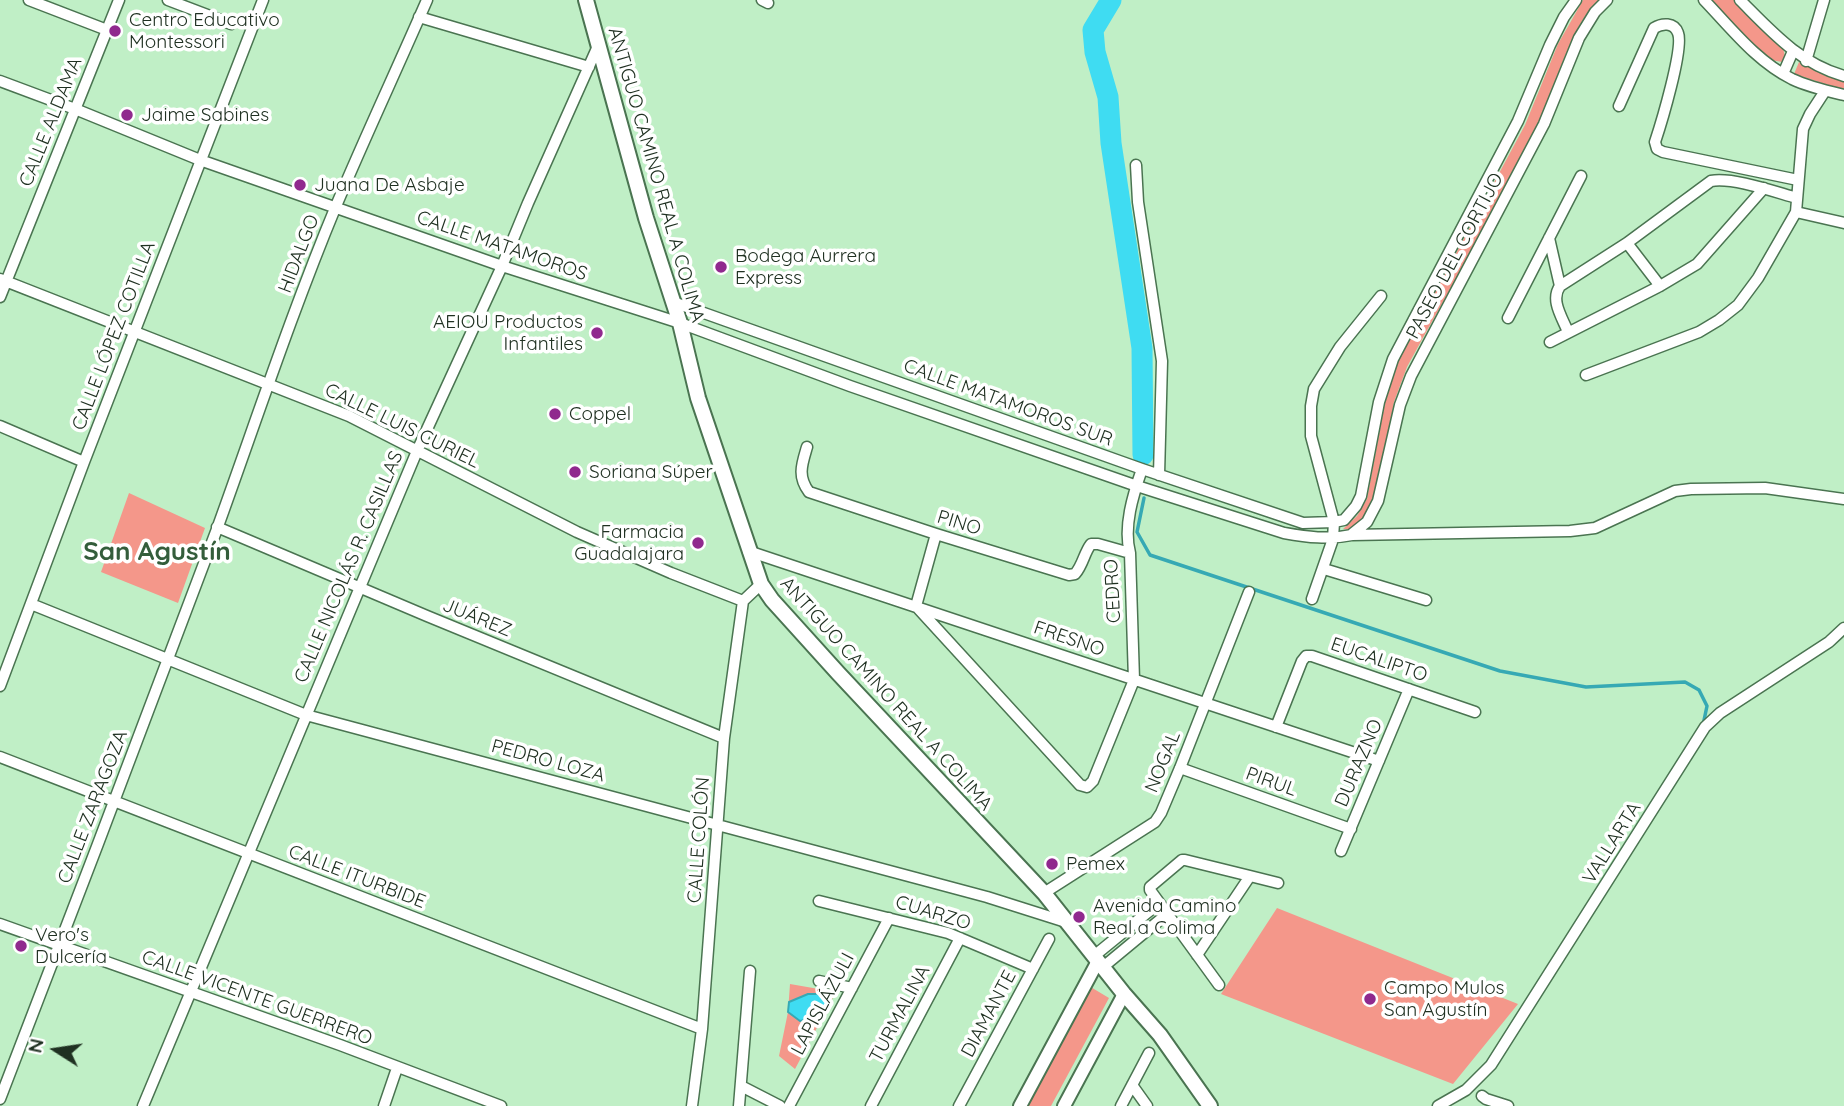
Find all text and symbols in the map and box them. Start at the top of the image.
place label: Centro Educativo Montessori [129,9,280,53]
marker: Centro Educativo Montessori [107,23,123,39]
street label: ANTIGUO CAMINO REAL A COLIMA [603,25,709,325]
street label: CALLE ALDAMA [15,54,87,190]
place label: Jaime Sabines [141,104,269,126]
marker: Jaime Sabines [119,107,135,123]
street label: PASEO DEL CORTIJO [1402,169,1508,343]
place label: Juana De Asbaje [314,174,465,196]
marker: Juana De Asbaje [292,177,308,193]
street label: CALLE MATAMOROS [414,206,590,286]
street label: HIDALGO [274,212,324,296]
street label: CALLE LÓPEZ COTILLA [67,238,161,434]
place label: Bodega Aurrera Express [735,245,876,289]
marker: Bodega Aurrera Express [713,259,729,275]
place label: AEIOU Productos Infantiles [433,311,583,355]
marker: AEIOU Productos Infantiles [589,325,605,341]
street label: CALLE MATAMOROS SUR [900,355,1116,451]
street label: CALLE LUIS CURIEL [321,379,483,473]
place label: Coppel [569,403,631,425]
marker: Coppel [547,406,563,422]
street label: CALLE NICOLÁS R. CASILLAS [290,448,408,686]
place label: Soriana Súper [589,461,713,483]
marker: Soriana Súper [567,464,583,480]
street label: PINO [934,506,984,540]
place label: Farmacia Guadalajara [574,521,684,565]
marker: Farmacia Guadalajara [690,535,706,551]
district label: San Agustín [83,536,231,568]
street label: CEDRO [1100,558,1126,624]
street label: ANTIGUO CAMINO REAL A COLIMA [775,573,997,815]
street label: JUÁREZ [439,594,515,642]
street label: FRESNO [1031,616,1107,662]
street label: EUCALIPTO [1328,633,1430,687]
street label: DURAZNO [1330,716,1388,810]
street label: CALLE ZARAGOZA [53,727,133,887]
street label: NOGAL [1140,728,1186,796]
street label: PEDRO LOZA [489,735,607,787]
street label: PIRUL [1242,762,1300,802]
street label: CALLE COLÓN [683,776,715,904]
street label: VALLARTA [1578,798,1646,888]
street label: CALLE ITURBIDE [285,840,429,914]
place label: Pemex [1066,853,1125,875]
marker: Pemex [1044,856,1060,872]
street label: CUARZO [893,891,973,935]
place label: Avenida Camino Real a Colima [1093,895,1236,939]
marker: Avenida Camino Real a Colima [1071,909,1087,925]
place label: Vero's Dulcería [35,924,107,968]
marker: Vero's Dulcería [13,938,29,954]
street label: CALLE VICENTE GUERRERO [139,946,375,1050]
street label: LAPISLÁZULI [787,949,859,1059]
street label: TURMALINA [865,962,935,1066]
street label: DIAMANTE [957,967,1021,1061]
place label: Campo Mulos San Agustín [1384,977,1505,1021]
marker: Campo Mulos San Agustín [1362,991,1378,1007]
north arrow [21,1015,91,1085]
text: N [22,1036,49,1055]

